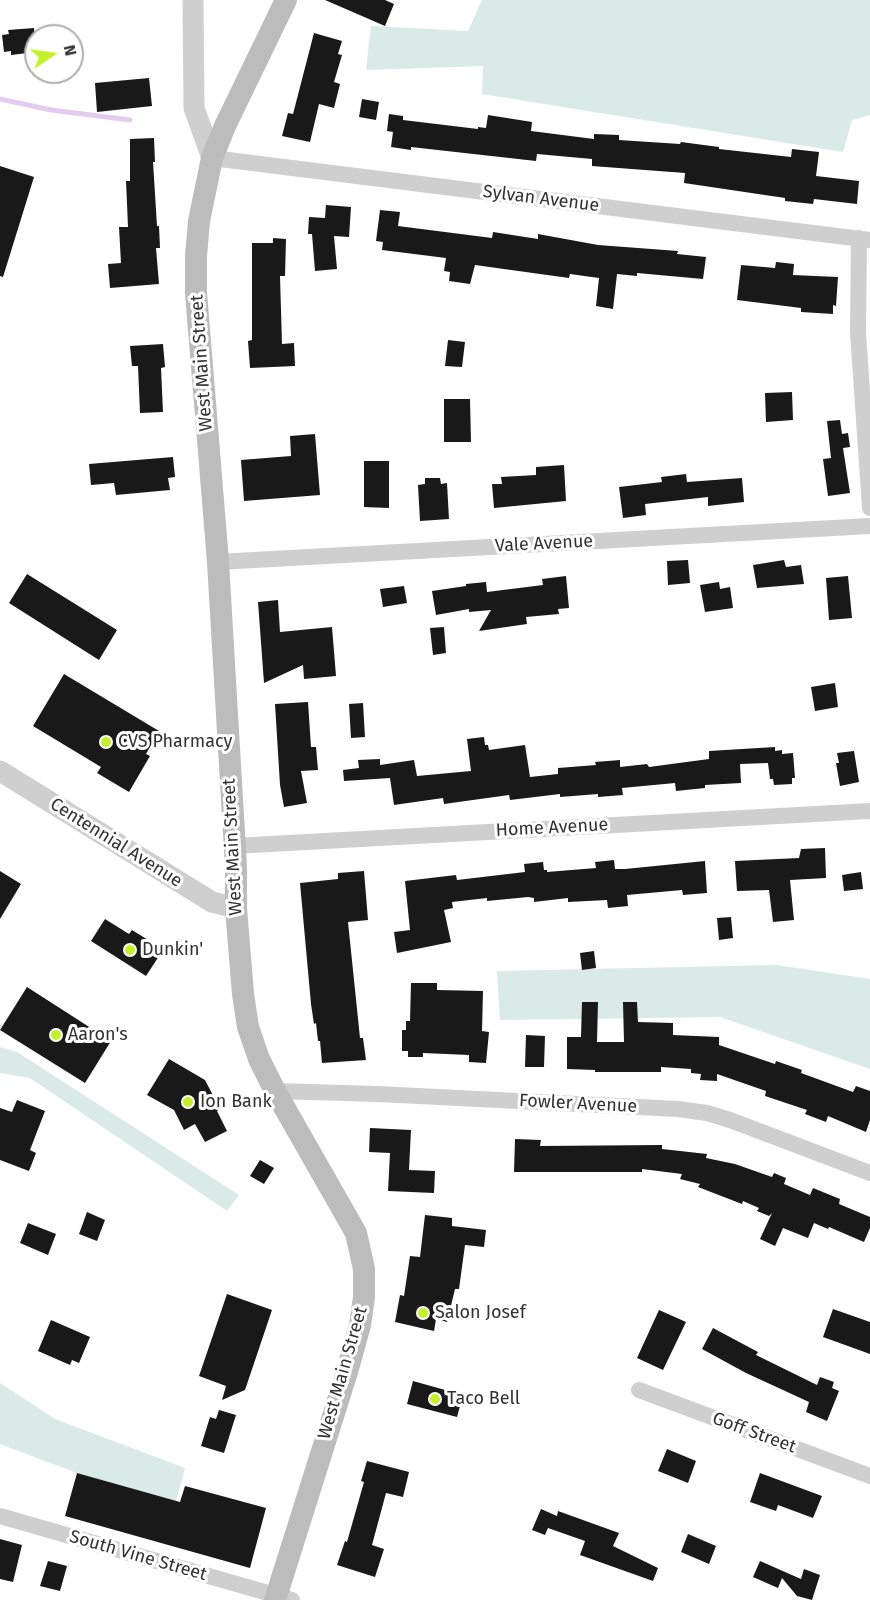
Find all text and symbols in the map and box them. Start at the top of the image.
north arrow [24,24,84,84]
text: N [60,43,81,58]
street label: Sylvan Avenue [482,181,600,217]
street label: West Main Street [186,294,218,432]
street label: Vale Avenue [494,531,594,557]
place label: CVS Pharmacy [118,731,232,753]
marker: CVS Pharmacy [99,735,113,749]
street label: West Main Street [219,778,247,916]
street label: Centennial Avenue [46,794,186,892]
street label: Home Avenue [495,814,609,842]
place label: Dunkin' [142,939,203,961]
marker: Dunkin' [123,943,137,957]
place label: Aaron's [68,1024,128,1046]
marker: Aaron's [49,1028,63,1042]
street label: Fowler Avenue [518,1090,638,1118]
place label: Ion Bank [200,1091,272,1113]
marker: Ion Bank [181,1095,195,1109]
place label: Salon Josef [435,1302,526,1324]
street label: West Main Street [314,1304,372,1442]
marker: Salon Josef [416,1306,430,1320]
place label: Taco Bell [447,1388,520,1410]
marker: Taco Bell [428,1392,442,1406]
street label: Goff Street [709,1408,799,1458]
street label: South Vine Street [67,1526,209,1586]

